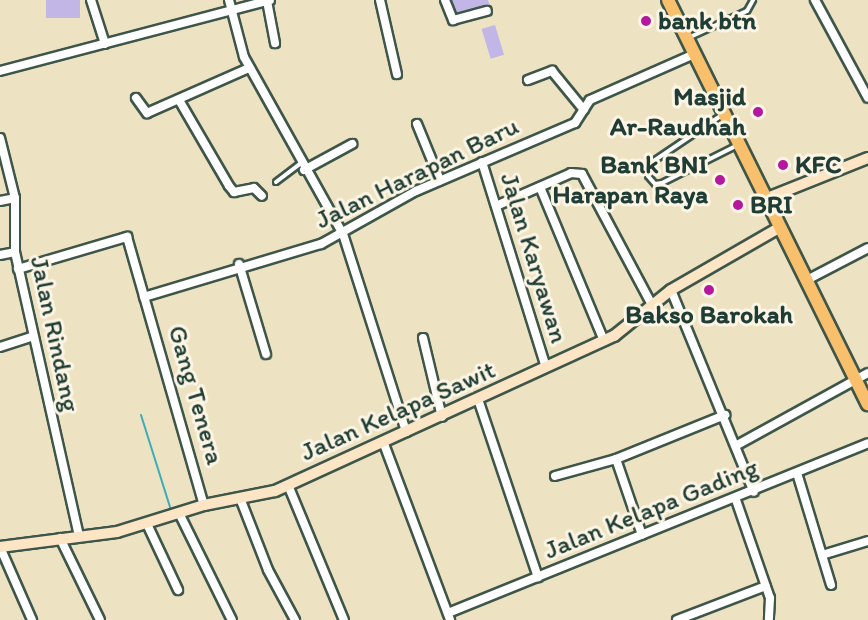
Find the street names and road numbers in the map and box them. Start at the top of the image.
street label: Jalan Harapan Baru [310,110,524,236]
street label: Jalan Karyawan [493,169,575,347]
street label: Jalan Rindang [23,254,87,414]
street label: Gang Tenera [162,323,230,467]
street label: Jalan Kelapa Sawit [296,354,500,468]
street label: Jalan Kelapa Gading [540,452,762,566]

